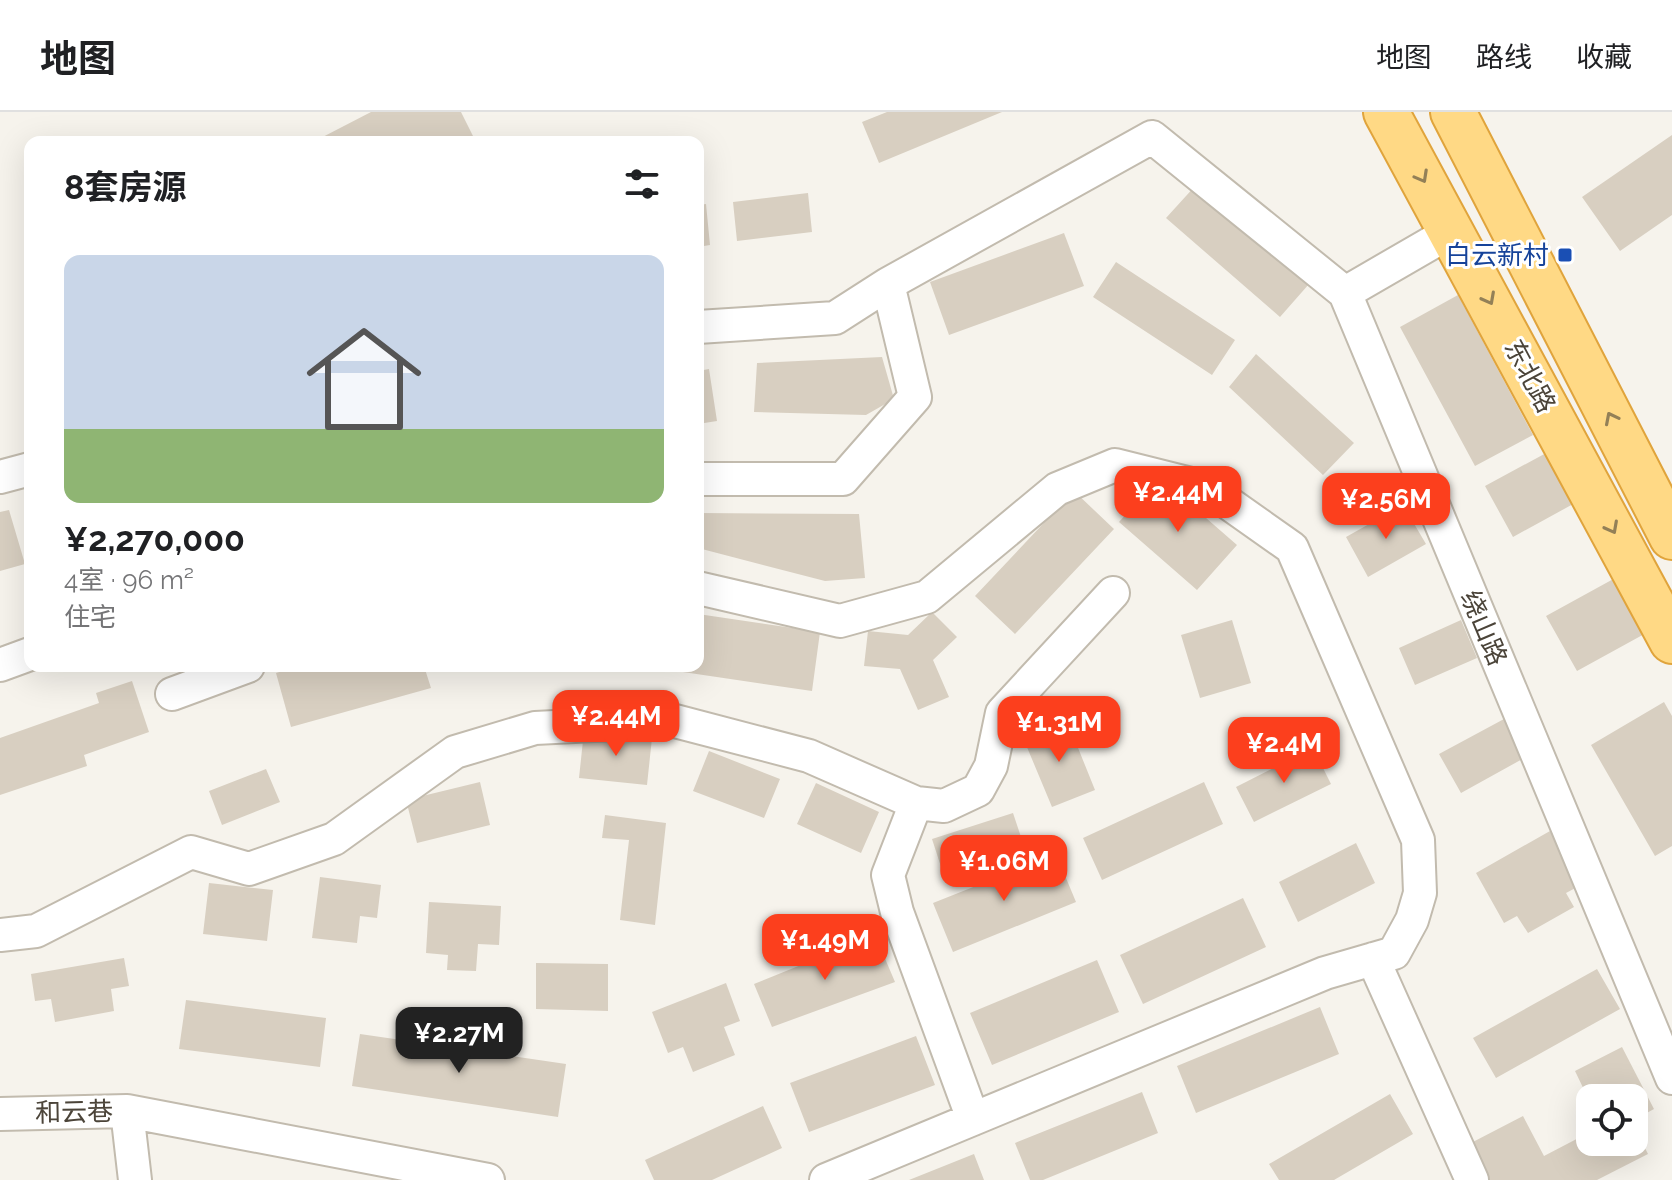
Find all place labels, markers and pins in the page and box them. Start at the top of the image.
place label: 白云新村 [1445,240,1549,270]
marker: 白云新村 [1556,246,1574,264]
pin: ¥2.44M [1113,466,1243,534]
pin: ¥2.56M [1321,473,1451,541]
pin: ¥2.44M [551,690,681,758]
pin: ¥1.31M [994,696,1124,764]
pin: ¥2.4M [1228,717,1340,785]
pin: ¥1.06M [939,835,1069,903]
pin: ¥1.49M [760,914,890,982]
pin: ¥2.27M [394,1007,524,1075]

